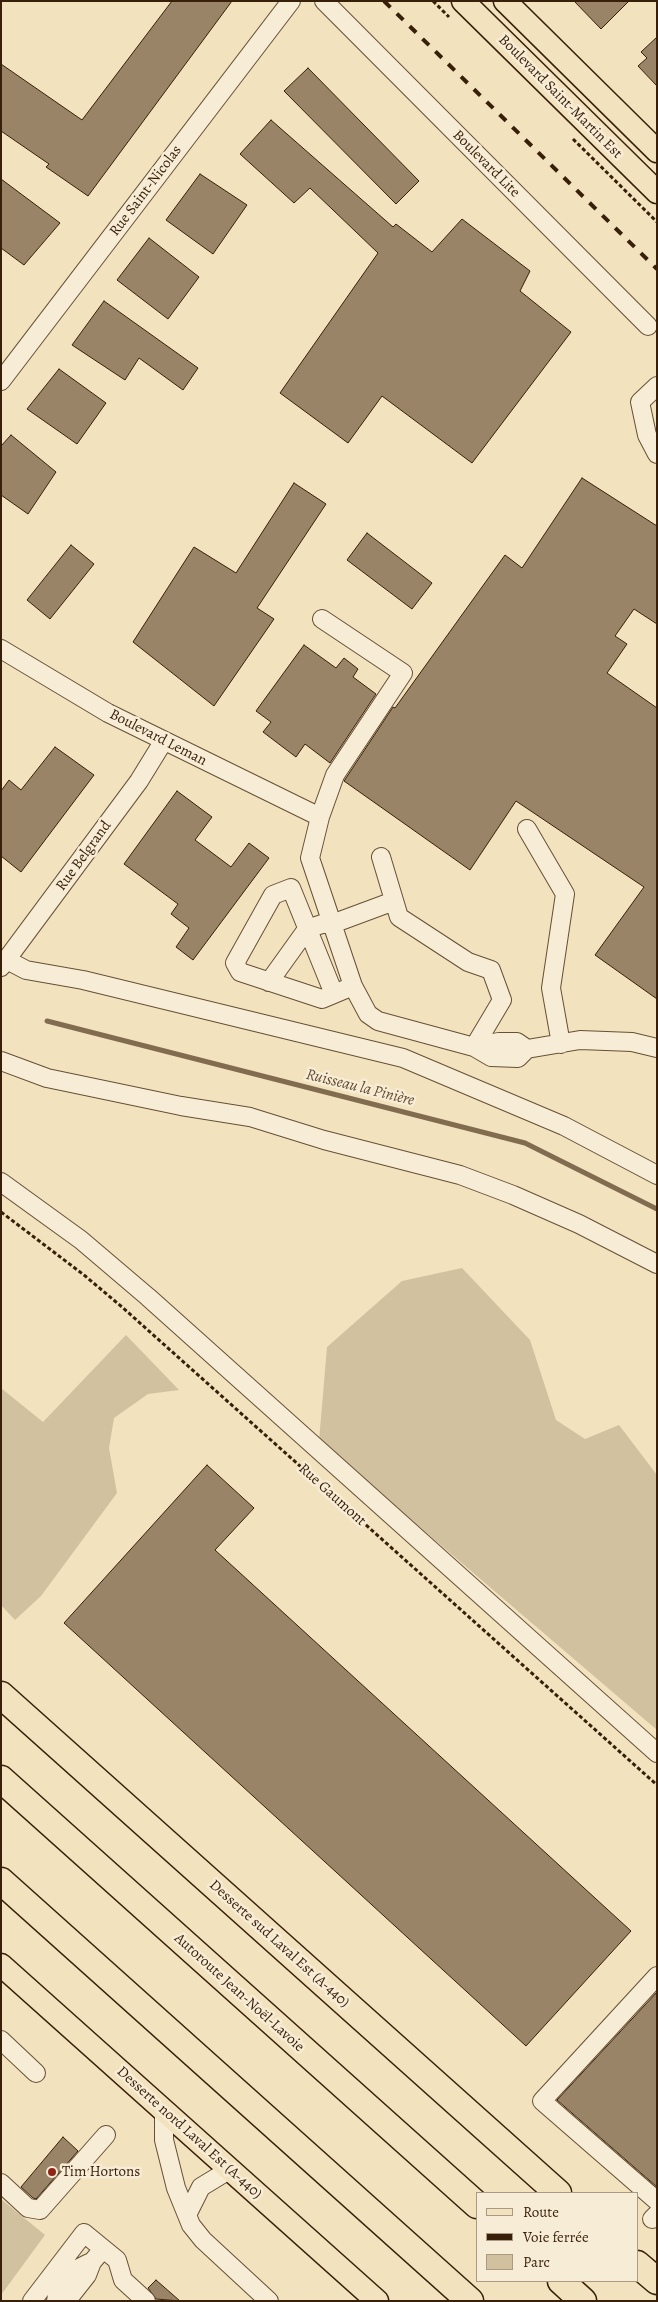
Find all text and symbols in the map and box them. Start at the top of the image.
street label: Boulevard Saint-Martin Est [494,31,626,163]
street label: Boulevard Lite [448,126,524,202]
street label: Rue Saint-Nicolas [106,142,186,240]
street label: Boulevard Leman [106,706,210,770]
street label: Rue Belgrand [53,818,115,894]
water label: Ruisseau la Pinière [304,1065,416,1111]
street label: Rue Gaumont [295,1460,369,1530]
street label: Desserte sud Laval Est (A-440) [205,1876,353,2012]
street label: Autoroute Jean-Noël-Lavoie [170,1930,308,2056]
street label: Desserte nord Laval Est (A-440) [113,2063,265,2203]
place label: Tim Hortons [62,2163,140,2181]
marker: Tim Hortons [46,2166,58,2178]
legend [476,2192,638,2282]
text: Route [523,2202,559,2222]
text: Voie ferrée [523,2227,589,2247]
text: Parc [523,2252,550,2272]

